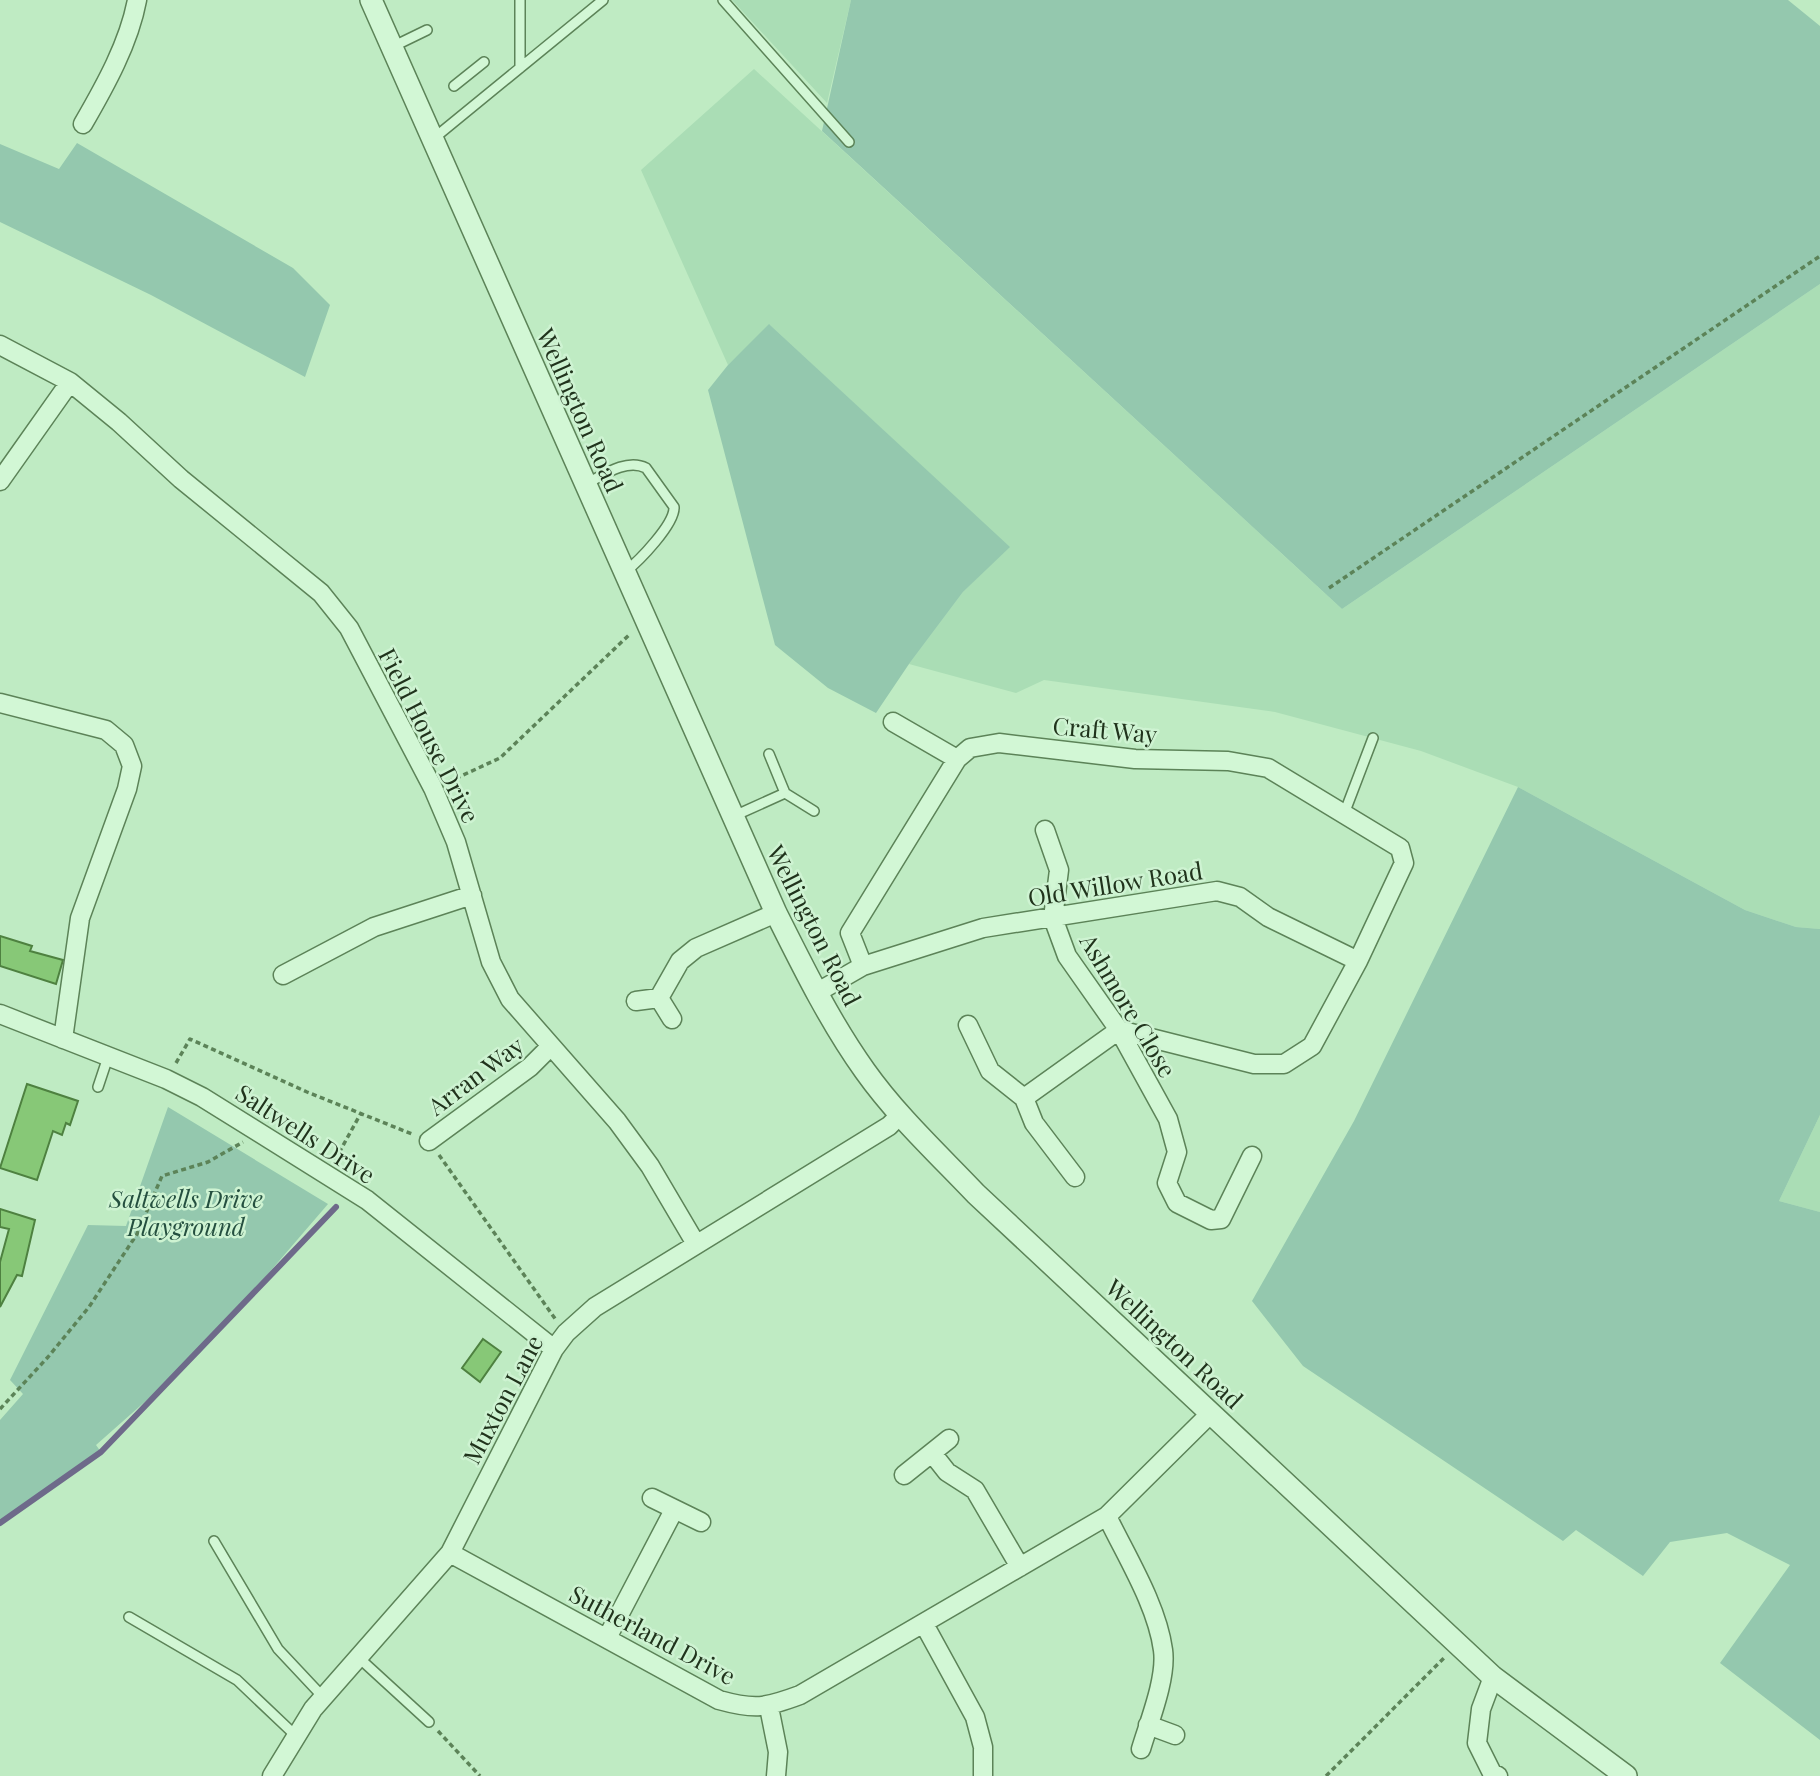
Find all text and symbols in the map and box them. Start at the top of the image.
street label: Wellington Road [530,322,631,497]
street label: Field House Drive [372,642,488,828]
street label: Craft Way [1051,708,1159,750]
street label: Wellington Road [760,838,869,1011]
street label: Old Willow Road [1025,853,1205,913]
street label: Ashmore Close [1073,927,1184,1083]
street label: Arran Way [420,1028,530,1122]
street label: Saltwells Drive [230,1076,382,1190]
park label: Saltwells Drive Playground [108,1182,263,1242]
street label: Wellington Road [1099,1271,1250,1415]
street label: Muxton Lane [455,1329,549,1469]
street label: Sutherland Drive [564,1577,742,1691]

